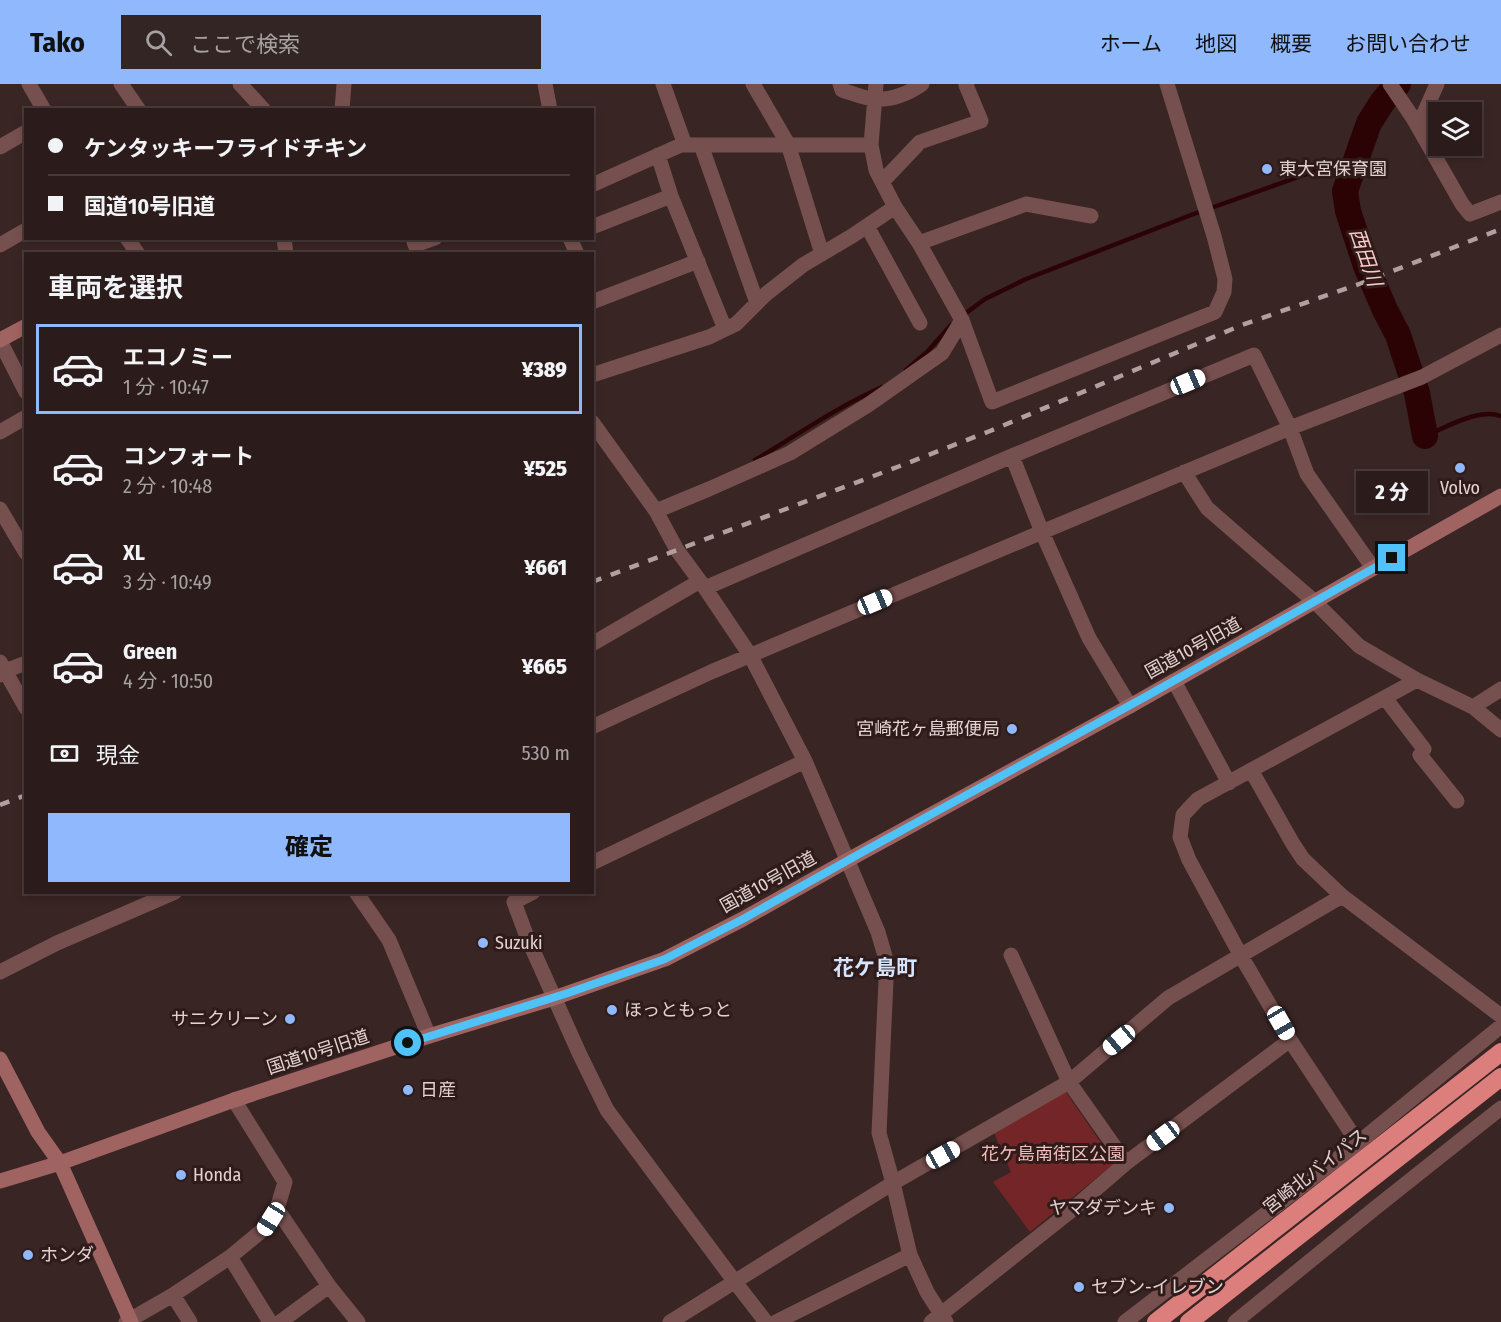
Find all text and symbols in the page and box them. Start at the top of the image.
search box [121,15,541,69]
text: Tako [30,26,85,59]
icon: search [142,26,175,59]
text: ここで検索 [190,31,300,58]
text: ホーム [1100,31,1162,57]
text: 地図 [1195,31,1237,57]
text: 概要 [1270,31,1312,57]
text: お問い合わせ [1345,31,1471,57]
map controls [1428,102,1482,156]
button: layers [1428,102,1482,156]
text: ケンタッキーフライドチキン [84,135,367,162]
place label: 東大宮保育園 [1279,158,1387,180]
marker: 東大宮保育園 [1260,162,1274,176]
text: 国道10号旧道 [84,193,215,220]
water label: 西田川 [1345,225,1388,291]
text: 車両を選択 [48,272,183,304]
icon: car [51,342,105,396]
text: エコノミー [123,344,233,371]
text: ¥389 [522,356,567,383]
car [1168,367,1208,397]
text: 1 分 · 10:47 [123,375,209,399]
icon: car [51,441,105,495]
text: コンフォート [123,443,254,470]
text: ¥525 [524,455,567,482]
marker: Volvo [1453,461,1467,475]
callout: 2 分 [1356,471,1428,513]
text: 2 分 · 10:48 [123,474,212,498]
place label: Volvo [1440,477,1480,499]
text: 2 分 [1375,480,1409,504]
text: XL [123,539,145,566]
icon: car [51,540,105,594]
route end [1378,544,1405,571]
text: ¥661 [524,554,567,581]
text: 3 分 · 10:49 [123,570,212,594]
car [855,587,895,617]
street label: 国道10号旧道 [1141,613,1245,683]
text: Green [123,638,177,665]
icon: car [51,639,105,693]
text: ¥665 [522,653,567,680]
text: 4 分 · 10:50 [123,669,213,693]
place label: 宮崎花ヶ島郵便局 [856,718,1000,740]
marker: 宮崎花ヶ島郵便局 [1005,722,1019,736]
icon: cash [48,737,81,770]
text: 530 m [521,741,570,765]
text: 現金 [96,742,140,769]
button: 確定 [48,813,570,882]
street label: 国道10号旧道 [716,847,820,917]
place label: Suzuki [495,932,543,954]
marker: Suzuki [476,936,490,950]
district label: 花ケ島町 [833,955,917,981]
place label: ほっともっと [624,999,732,1021]
marker: ほっともっと [605,1003,619,1017]
car [1264,1003,1298,1043]
place label: サニクリーン [171,1008,278,1030]
marker: サニクリーン [283,1012,297,1026]
car [1099,1022,1139,1058]
street label: 国道10号旧道 [264,1025,372,1079]
route start [394,1029,421,1056]
place label: 日産 [420,1079,456,1101]
marker: 日産 [401,1083,415,1097]
car [1143,1118,1183,1154]
street label: 宮崎北バイパス [1259,1124,1371,1218]
car [923,1138,963,1172]
park label: 花ケ島南街区公園 [981,1143,1125,1165]
place label: Honda [193,1164,242,1186]
marker: Honda [174,1168,188,1182]
place label: ヤマダデンキ [1049,1197,1157,1219]
car [254,1199,288,1239]
marker: ヤマダデンキ [1162,1201,1176,1215]
place label: ホンダ [40,1244,94,1266]
marker: ホンダ [21,1248,35,1262]
place label: セブン-イレブン [1091,1276,1224,1298]
marker: セブン-イレブン [1072,1280,1086,1294]

